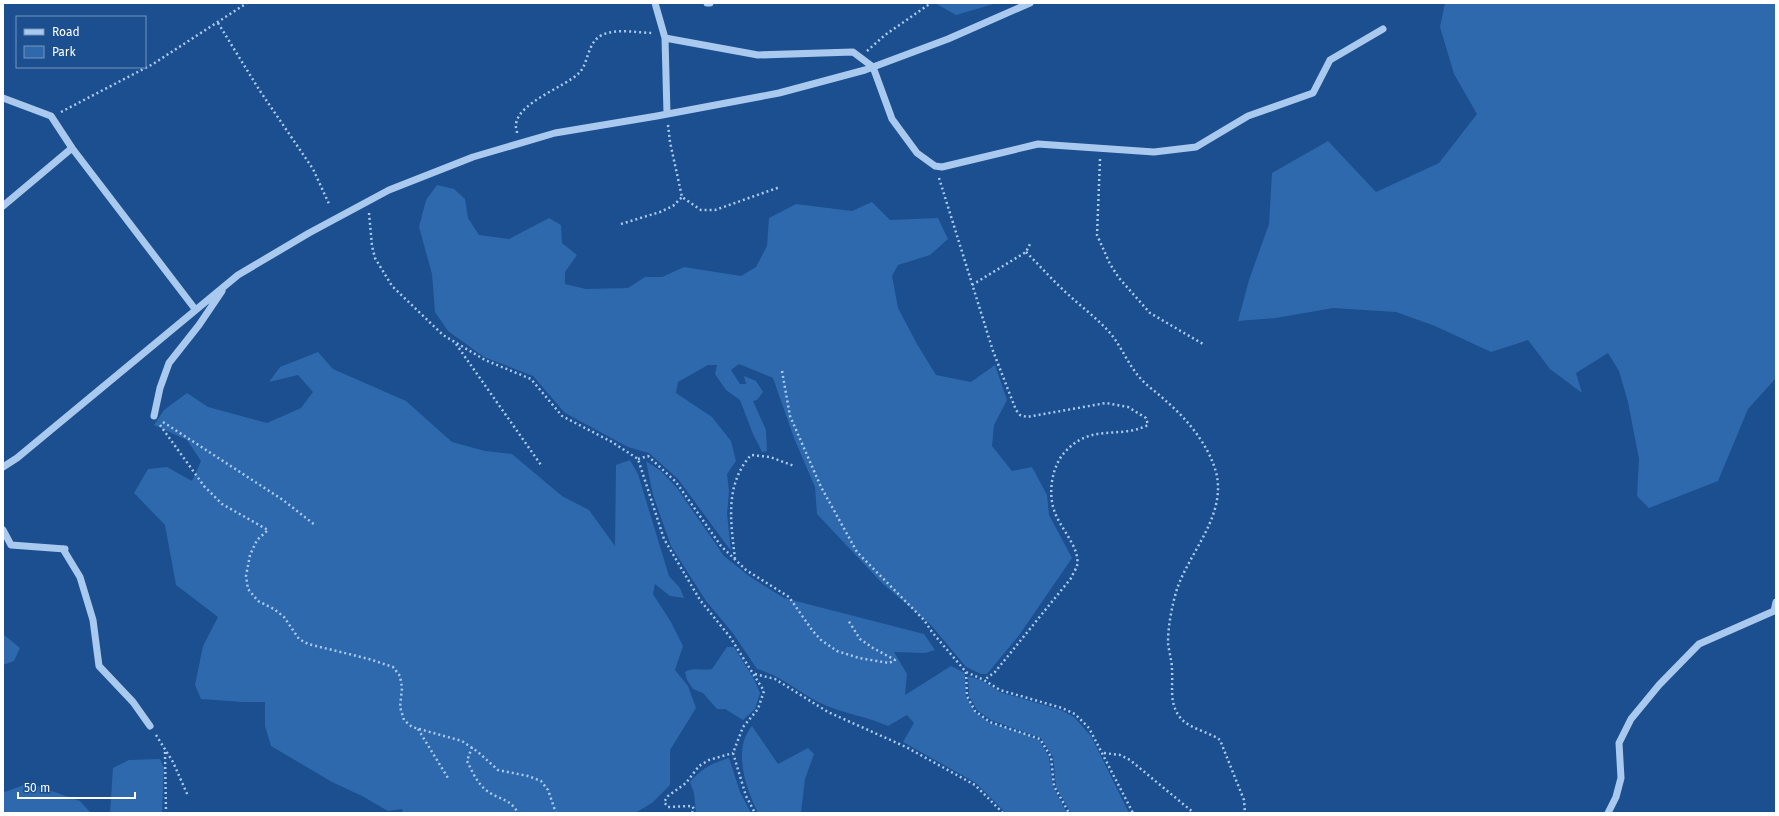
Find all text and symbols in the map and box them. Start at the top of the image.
legend [16,16,146,68]
text: Road [52,25,80,39]
text: Park [52,45,76,59]
scale bar [18,774,135,800]
text: 50 m [24,781,50,795]

